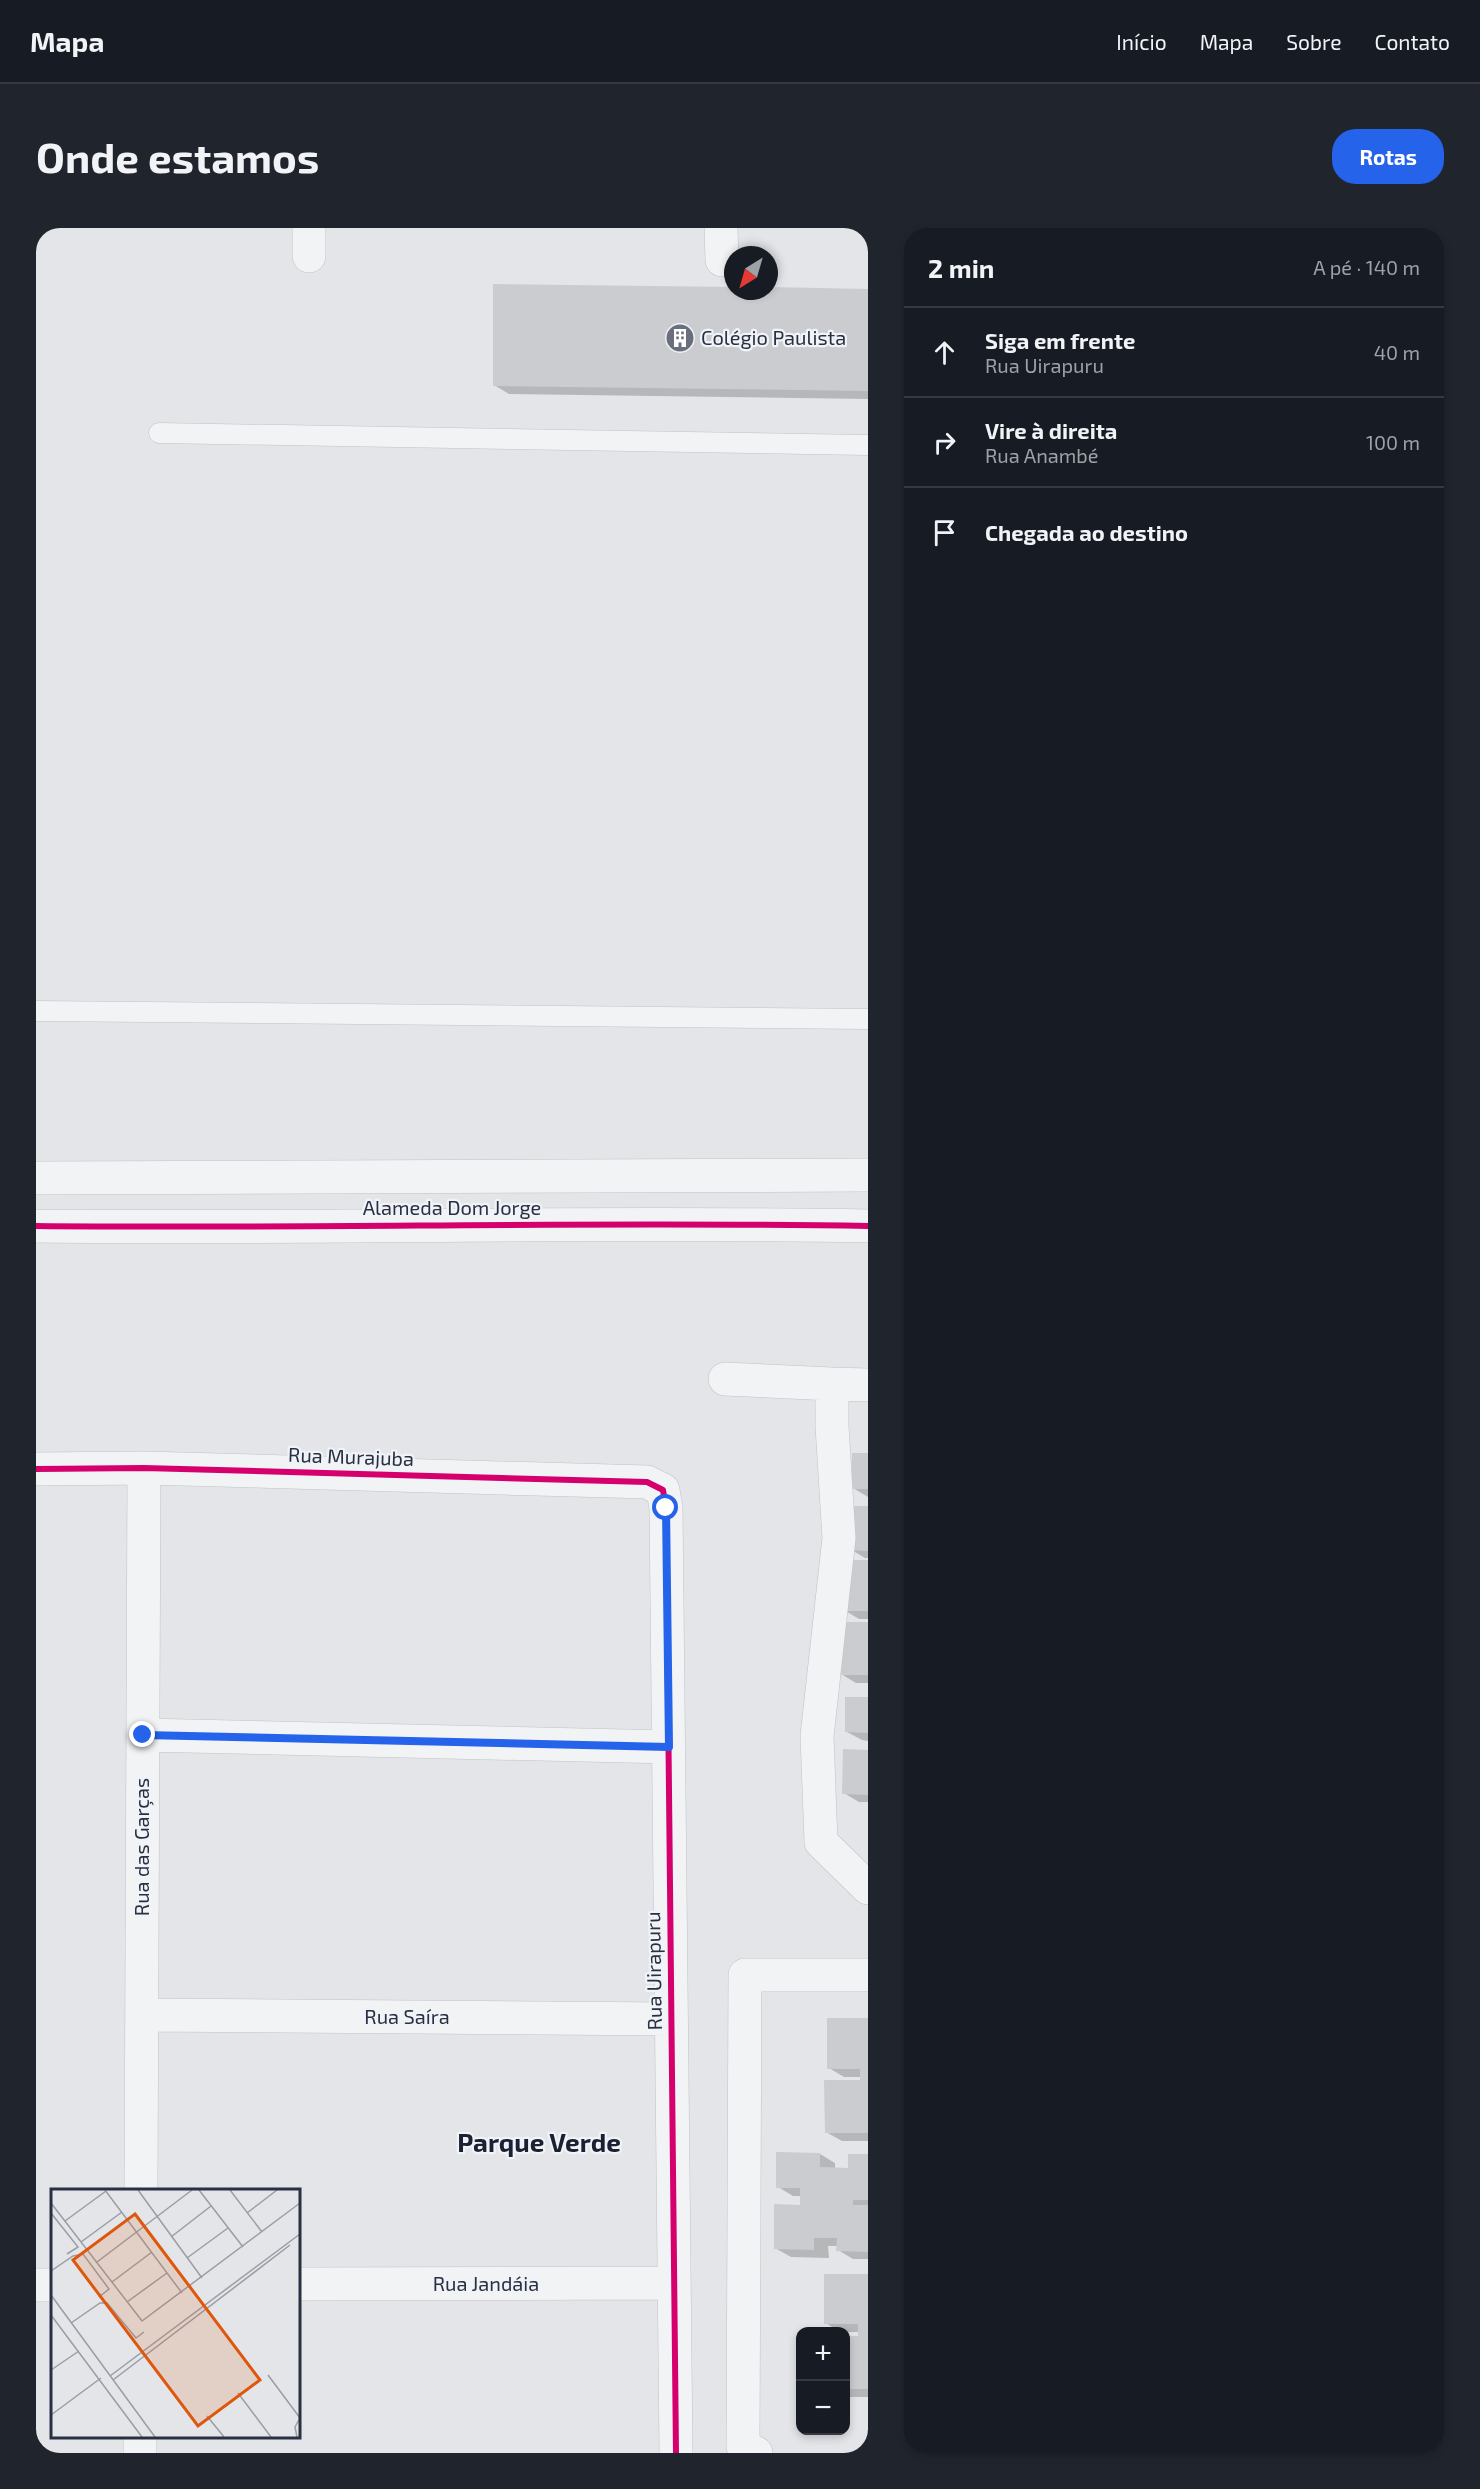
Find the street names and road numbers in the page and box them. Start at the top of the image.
street label: Alameda Dom Jorge [363,1195,541,1219]
street label: Rua Murajuba [288,1442,414,1470]
street label: Rua das Garças [129,1778,154,1916]
street label: Rua Uirapuru [640,1911,666,2031]
street label: Rua Saíra [364,2004,450,2028]
street label: Rua Jandáia [433,2271,539,2295]

